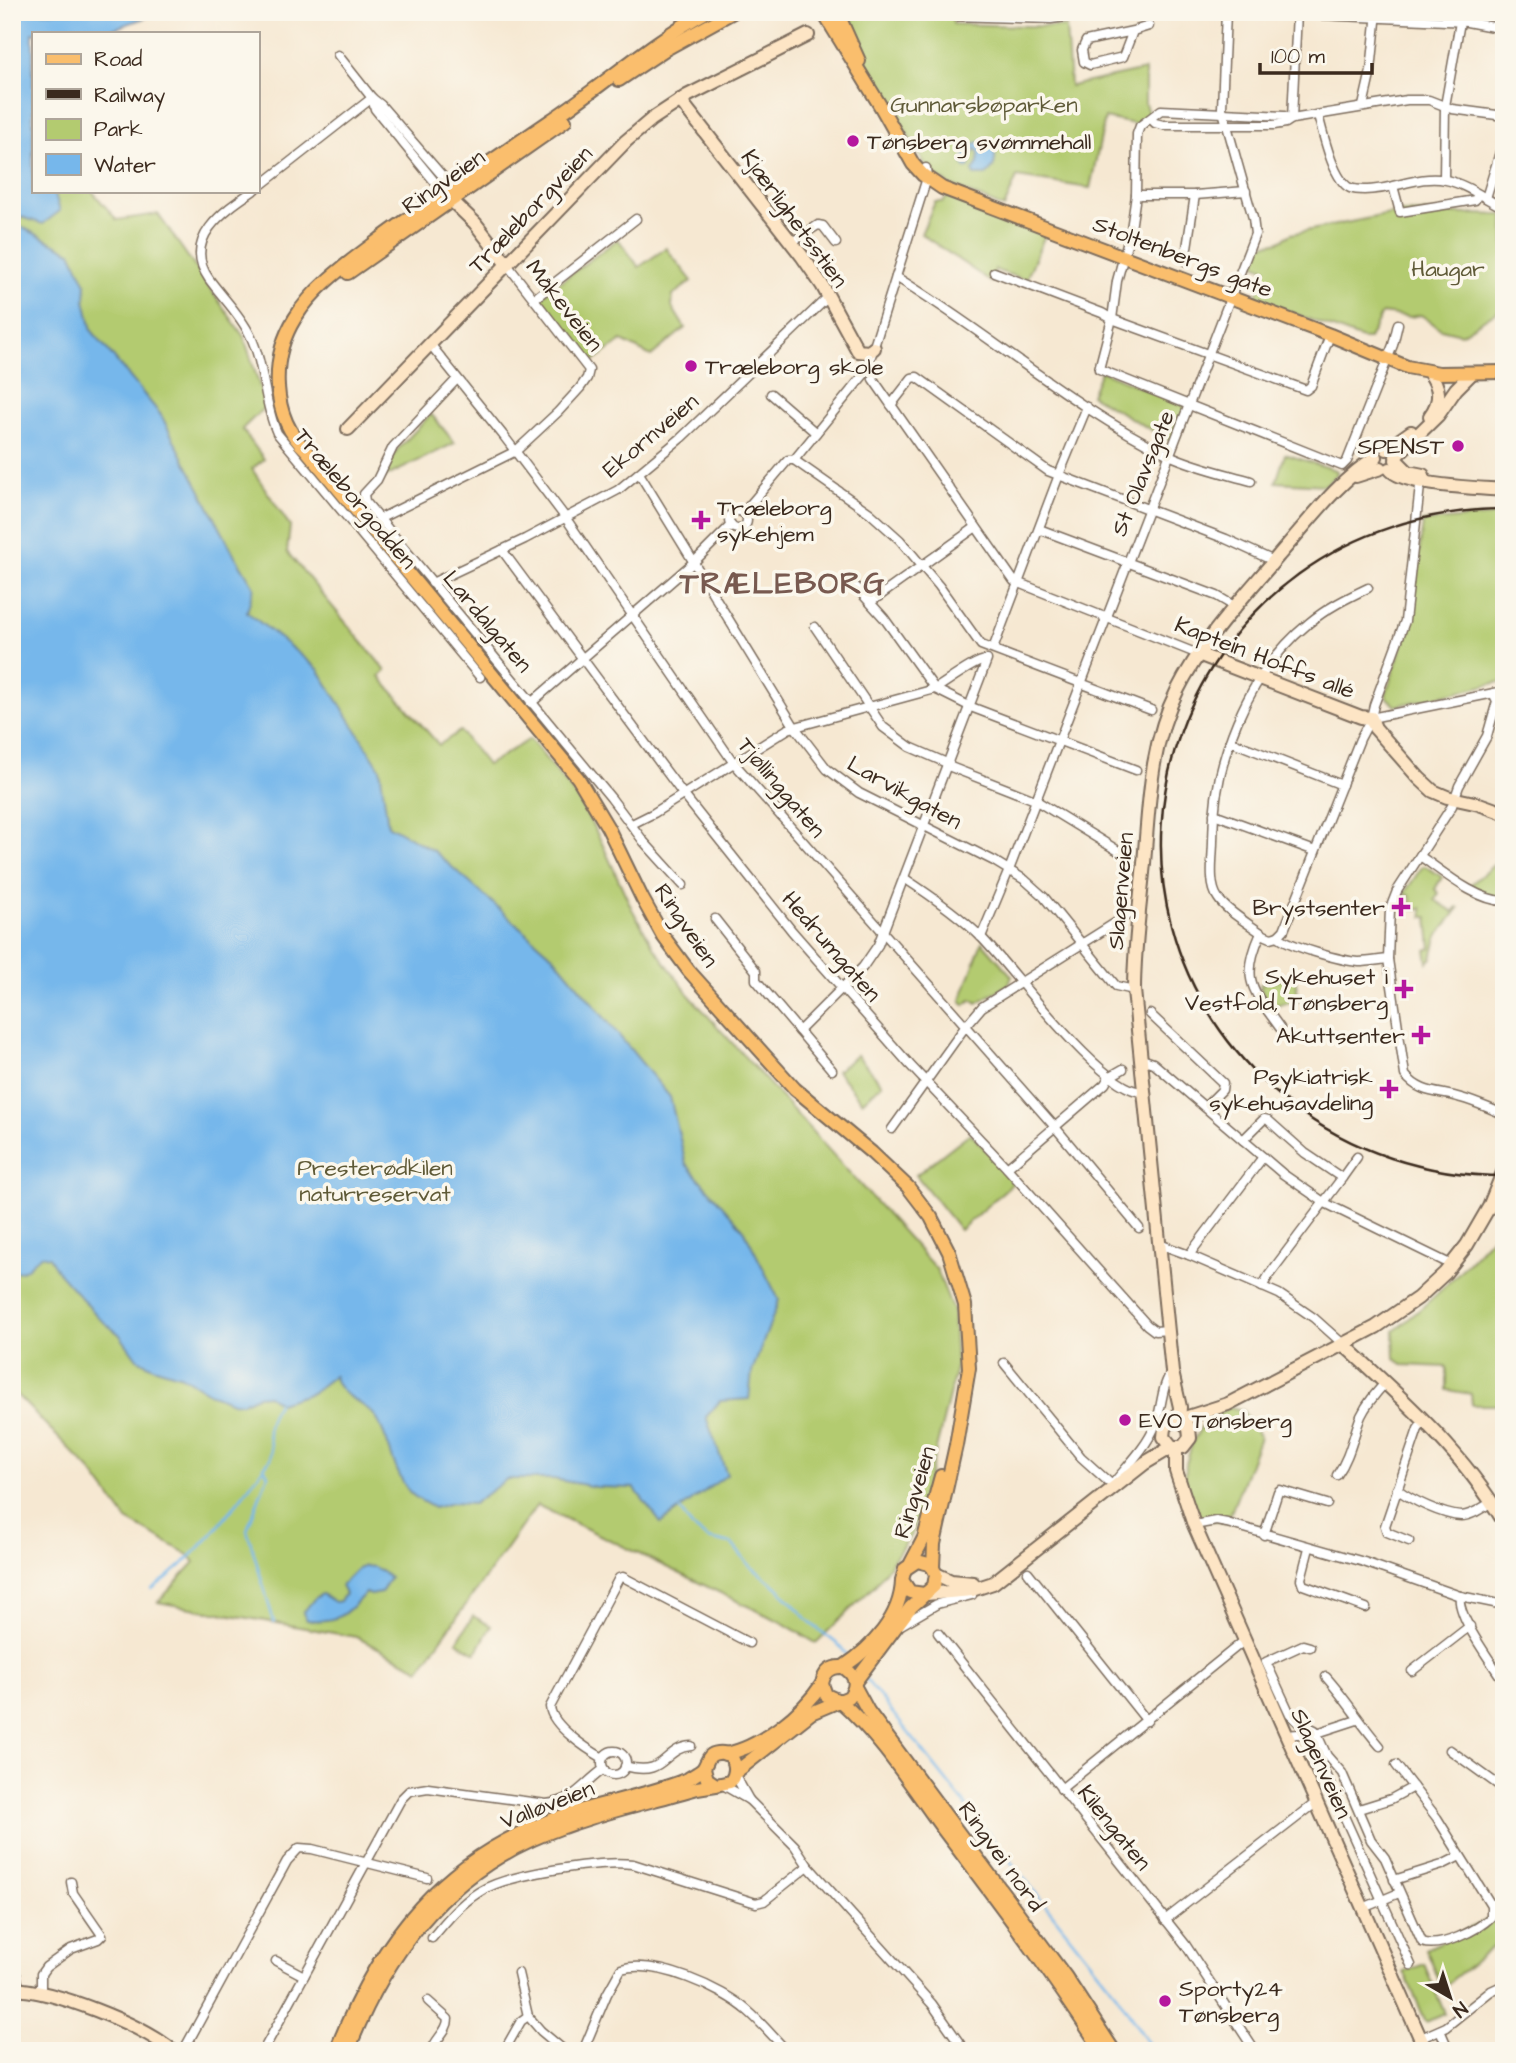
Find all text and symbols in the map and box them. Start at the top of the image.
legend [32,32,259,192]
scale bar [1260,32,1372,76]
text: 100 m [1271,42,1326,71]
text: Road [94,45,142,74]
text: Railway [94,81,166,112]
park label: Gunnarsbøparken [890,89,1078,121]
text: Park [94,115,143,144]
place label: Tønsberg svømmehall [867,126,1091,159]
marker: Tønsberg svømmehall [845,133,861,149]
street label: Træleborgveien [461,139,601,281]
street label: Ringveien [395,141,492,223]
street label: Kjærlighetsstien [732,143,855,295]
text: Water [94,151,156,180]
street label: Stoltenbergs gate [1088,208,1277,307]
street label: Måkeveien [518,253,610,358]
park label: Haugar [1411,253,1485,286]
place label: Træleborg skole [705,351,884,384]
marker: Træleborg skole [683,358,699,374]
street label: Ekornveien [596,386,706,486]
street label: St Olavsgate [1103,406,1184,541]
street label: Træleborgodden [286,421,424,577]
place label: SPENST [1357,431,1445,463]
marker: SPENST [1450,438,1466,454]
place label: Træleborg sykehjem [717,492,832,551]
marker: Træleborg sykehjem [691,510,711,530]
district label: TRÆLEBORG [679,563,886,605]
street label: Lardalgaten [434,564,539,680]
street label: Kaptein Hoffs allé [1170,609,1359,707]
street label: Tjøllinggaten [729,731,833,845]
street label: Larvikgaten [841,748,968,838]
street label: Slagenveien [1100,831,1143,951]
street label: Ringveien [646,877,726,974]
street label: Hedrumgaten [773,884,888,1010]
place label: Brystsenter [1253,892,1385,925]
marker: Brystsenter [1391,897,1411,917]
place label: Sykehuset i Vestfold, Tønsberg [1185,961,1389,1020]
marker: Sykehuset i Vestfold, Tønsberg [1394,979,1414,999]
place label: Akuttsenter [1276,1020,1405,1052]
marker: Akuttsenter [1411,1025,1431,1045]
place label: Psykiatrisk sykehusavdeling [1209,1061,1373,1120]
marker: Psykiatrisk sykehusavdeling [1379,1079,1399,1099]
park label: Presterødkilen naturreservat [297,1152,453,1210]
place label: EVO Tønsberg [1139,1405,1292,1438]
marker: EVO Tønsberg [1117,1412,1133,1428]
street label: Ringveien [886,1442,945,1543]
street label: Slagenveien [1282,1703,1360,1824]
street label: Valløveien [496,1772,599,1837]
street label: Kilengaten [1069,1778,1159,1878]
street label: Ringvei nord [949,1795,1052,1919]
north arrow [1414,1962,1484,2032]
place label: Sporty24 Tønsberg [1179,1973,1283,2032]
marker: Sporty24 Tønsberg [1157,1993,1173,2009]
text: N [1447,1995,1473,2023]

